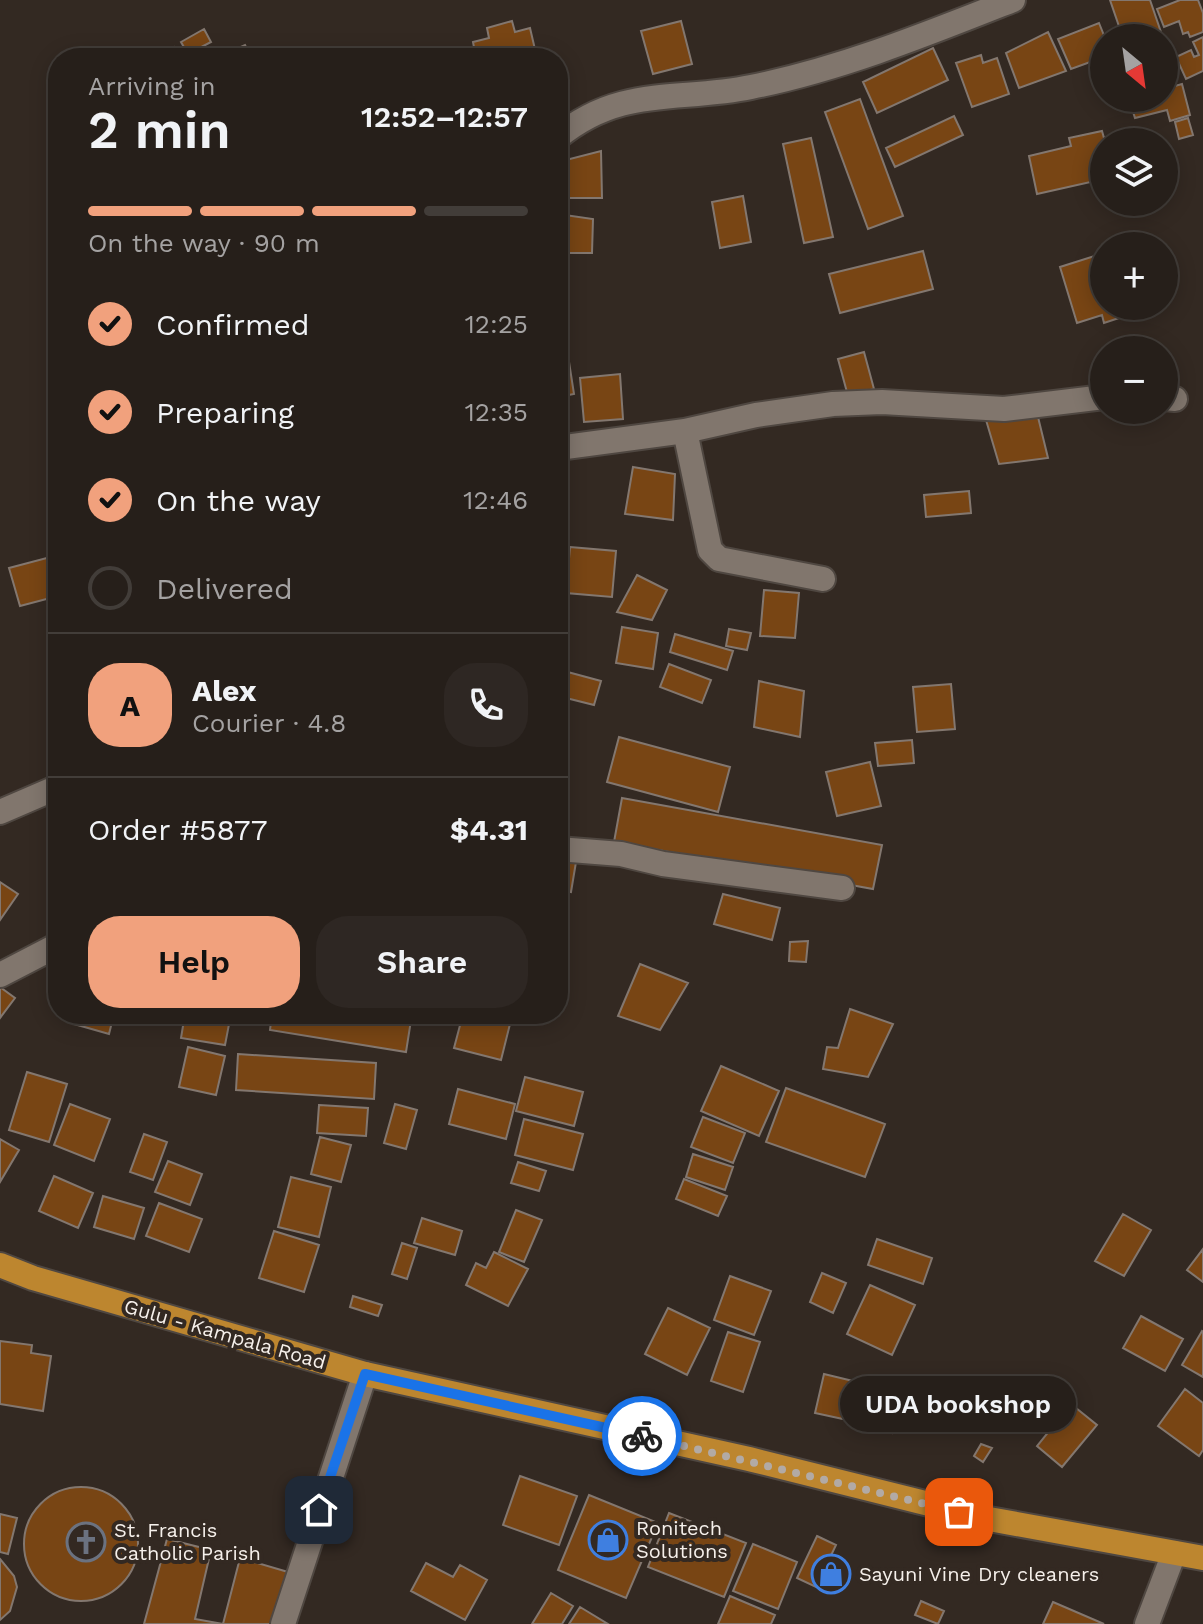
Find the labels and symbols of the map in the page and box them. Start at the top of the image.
north arrow [1090,24,1178,112]
street label: Gulu - Kampala Road [121,1294,329,1374]
callout: UDA bookshop [841,1376,1077,1432]
courier [602,1396,682,1476]
pin [285,1476,353,1544]
pin [925,1478,993,1546]
place label: Ronitech Solutions [636,1516,728,1563]
place label: St. Francis Catholic Parish [114,1518,261,1565]
shop icon: Ronitech Solutions [587,1519,629,1561]
church icon: St. Francis Catholic Parish [65,1521,107,1563]
shop icon: Sayuni Vine Dry cleaners [810,1553,852,1595]
place label: Sayuni Vine Dry cleaners [859,1562,1099,1586]

